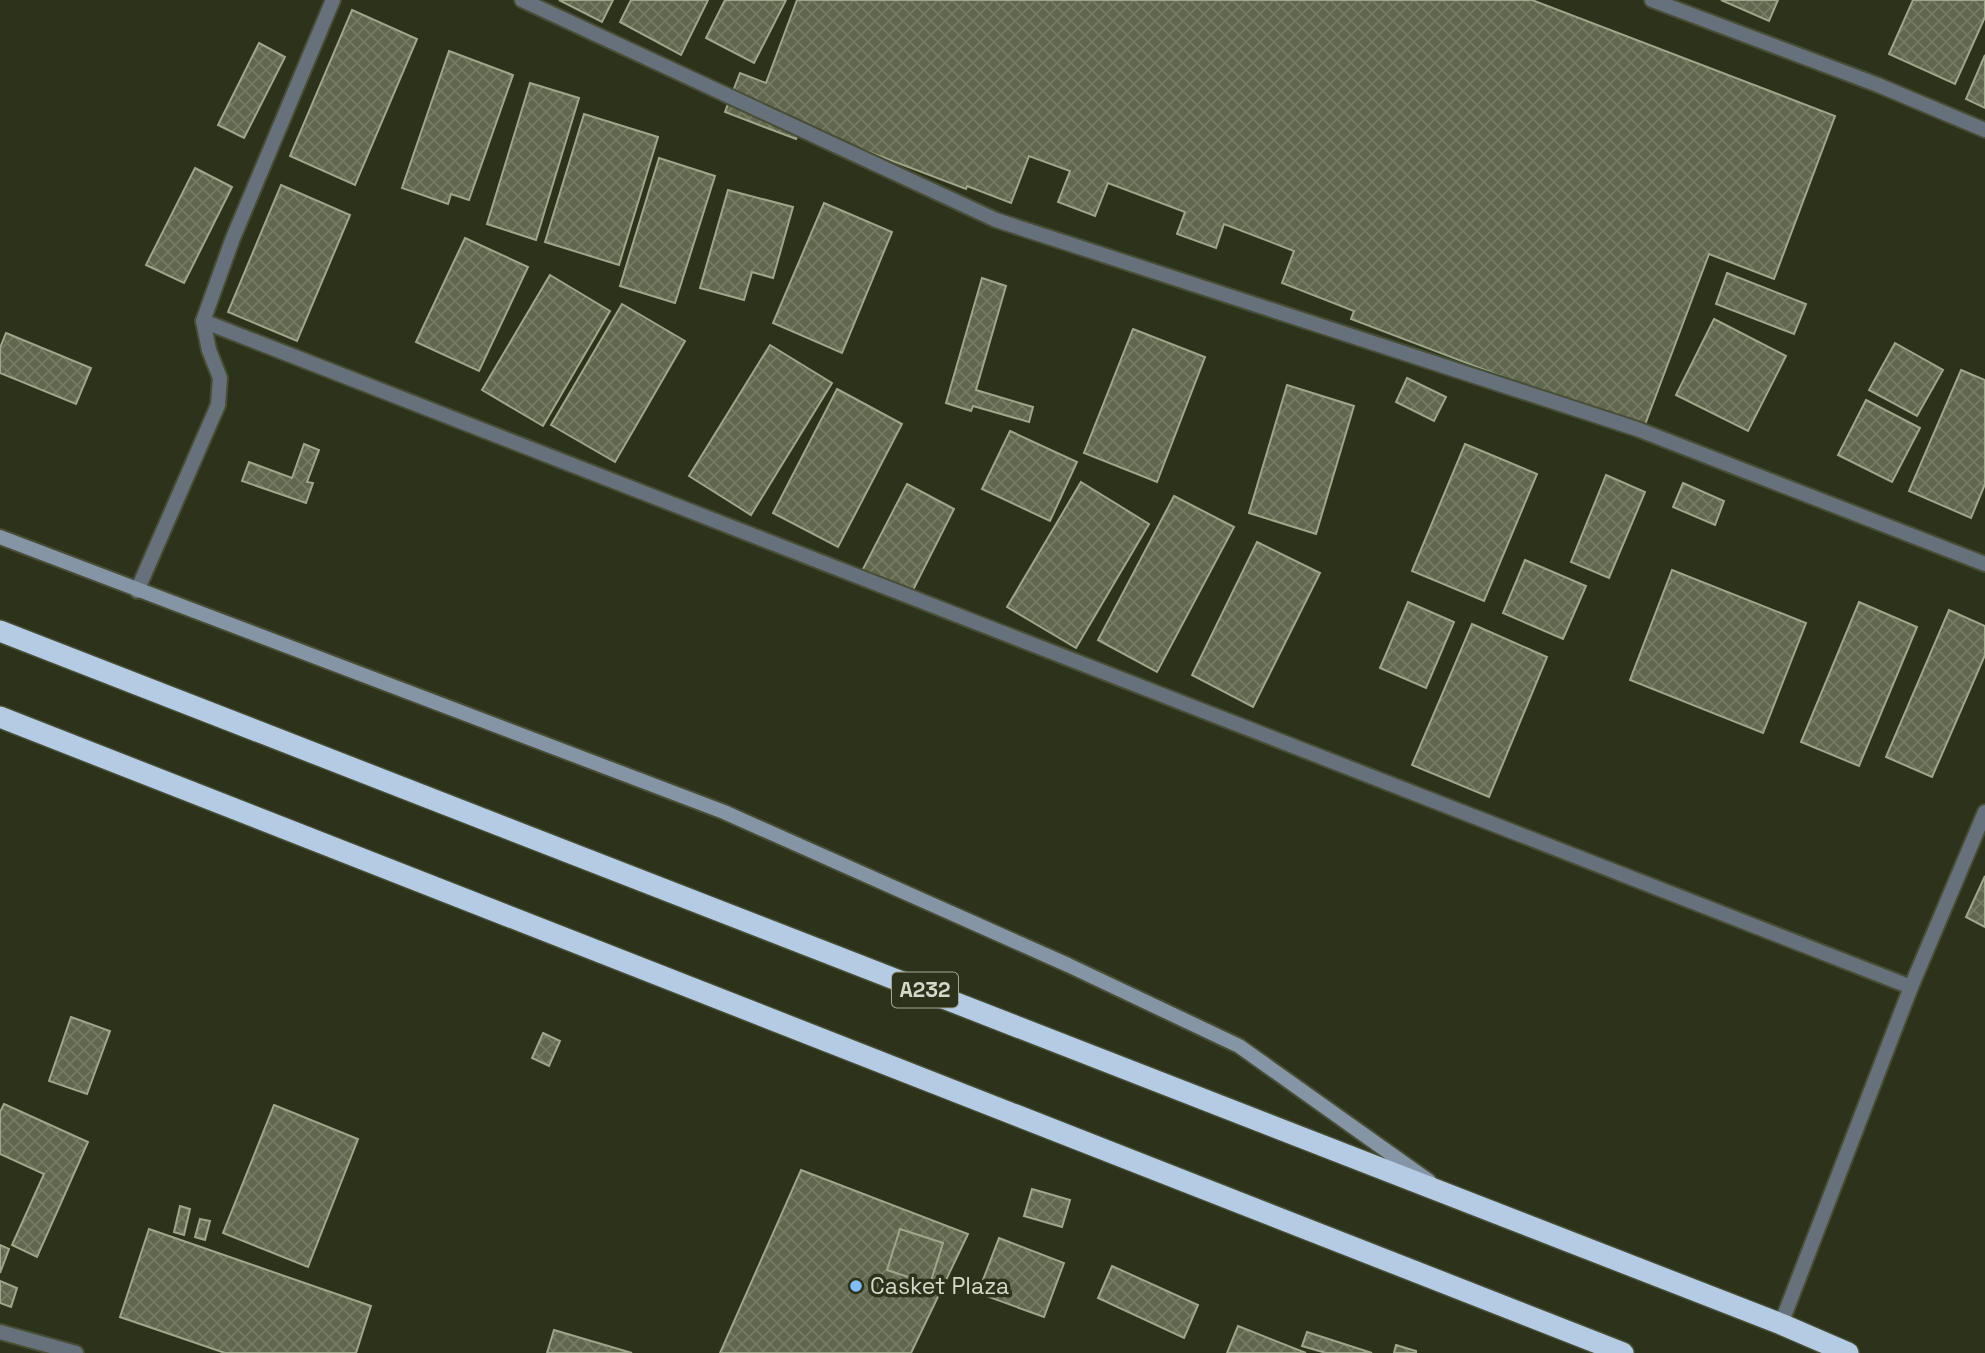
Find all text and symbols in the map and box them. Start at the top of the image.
road number: A232 [892,972,958,1007]
place label: Casket Plaza [870,1271,1009,1301]
marker: Casket Plaza [848,1278,864,1294]

